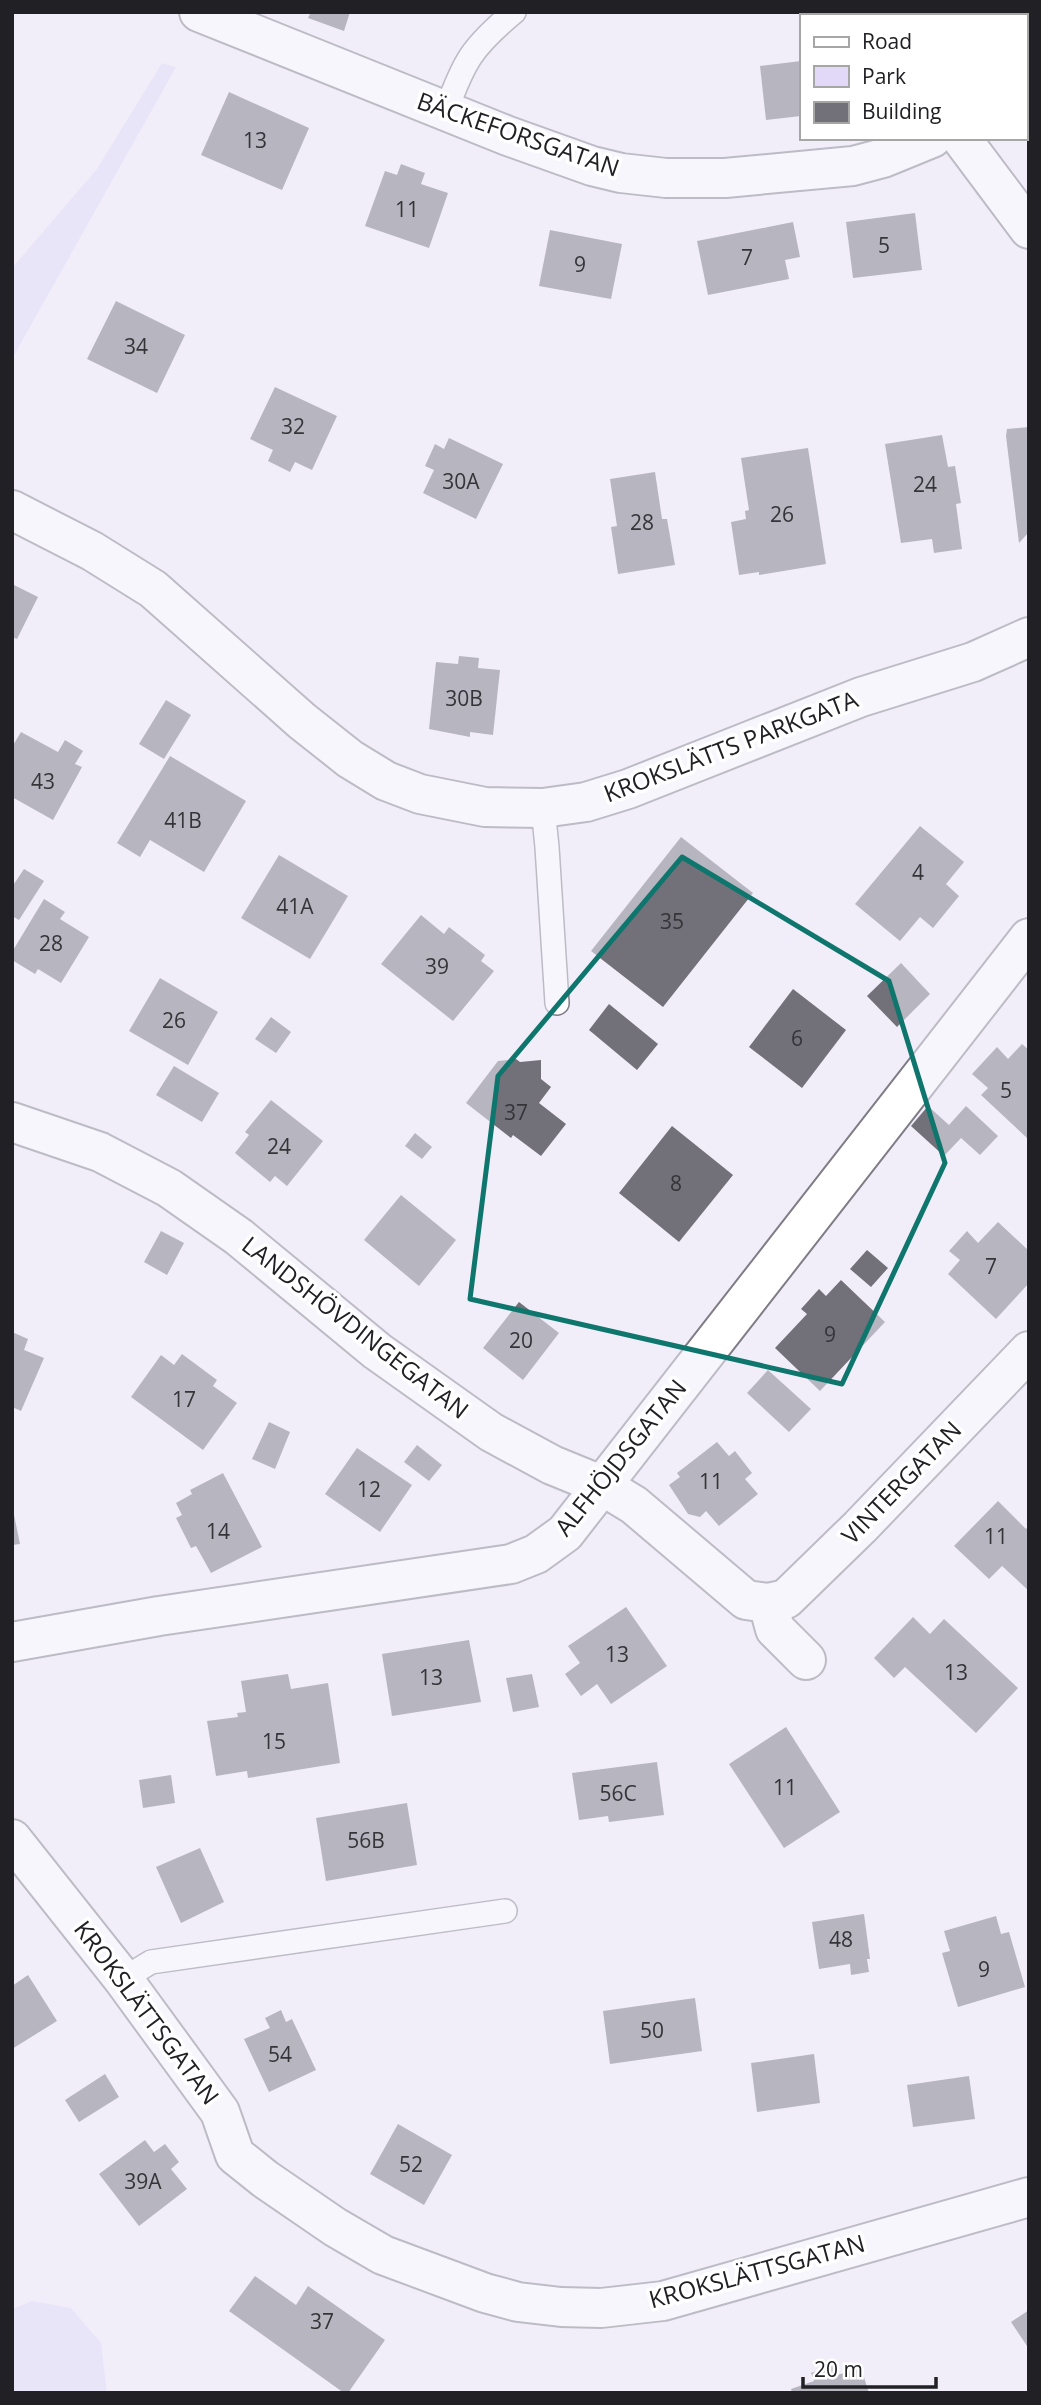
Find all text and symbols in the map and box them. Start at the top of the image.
legend [800,14,1027,140]
text: Road [862,27,912,55]
text: Park [862,62,906,90]
street label: BÄCKEFORSGATAN [413,83,624,184]
text: Building [862,97,941,125]
house number: 13 [243,126,267,154]
house number: 11 [395,195,419,223]
house number: 5 [878,231,890,259]
house number: 7 [741,243,753,271]
house number: 9 [574,250,586,278]
house number: 34 [124,332,148,360]
house number: 32 [281,412,305,440]
house number: 30A [442,467,480,495]
house number: 24 [913,470,937,498]
house number: 26 [770,500,794,528]
house number: 28 [630,508,654,536]
street label: KROKSLÄTTS PARKGATA [599,682,863,809]
house number: 30B [445,684,483,712]
house number: 43 [31,767,55,795]
house number: 41B [164,806,202,834]
house number: 4 [912,858,924,886]
house number: 41A [276,892,314,920]
house number: 35 [660,907,684,935]
house number: 28 [39,929,63,957]
house number: 39 [425,952,449,980]
house number: 26 [162,1006,186,1034]
house number: 6 [791,1024,803,1052]
house number: 5 [1000,1076,1012,1104]
house number: 37 [504,1098,528,1126]
house number: 24 [267,1132,291,1160]
house number: 8 [670,1169,682,1197]
street label: LANDSHÖVDINGEGATAN [236,1228,476,1426]
house number: 7 [985,1252,997,1280]
house number: 9 [824,1320,836,1348]
house number: 20 [509,1326,533,1354]
street label: ALFHÖJDSGATAN [546,1372,693,1542]
house number: 17 [172,1385,196,1413]
street label: VINTERGATAN [834,1413,968,1551]
house number: 11 [699,1467,723,1495]
house number: 12 [357,1475,381,1503]
house number: 14 [206,1517,230,1545]
house number: 11 [984,1522,1008,1550]
house number: 13 [605,1640,629,1668]
house number: 13 [944,1658,968,1686]
house number: 13 [419,1663,443,1691]
house number: 15 [262,1727,286,1755]
house number: 11 [773,1773,797,1801]
house number: 56C [599,1779,637,1807]
house number: 56B [347,1826,385,1854]
street label: KROKSLÄTTSGATAN [67,1913,227,2111]
house number: 48 [829,1925,853,1953]
house number: 9 [978,1955,990,1983]
house number: 50 [640,2016,664,2044]
house number: 54 [268,2040,292,2068]
house number: 52 [399,2150,423,2178]
house number: 39A [124,2167,162,2195]
street label: KROKSLÄTTSGATAN [645,2226,868,2315]
house number: 37 [310,2307,334,2335]
scale bar [803,2346,936,2390]
text: 20 m [814,2355,863,2383]

